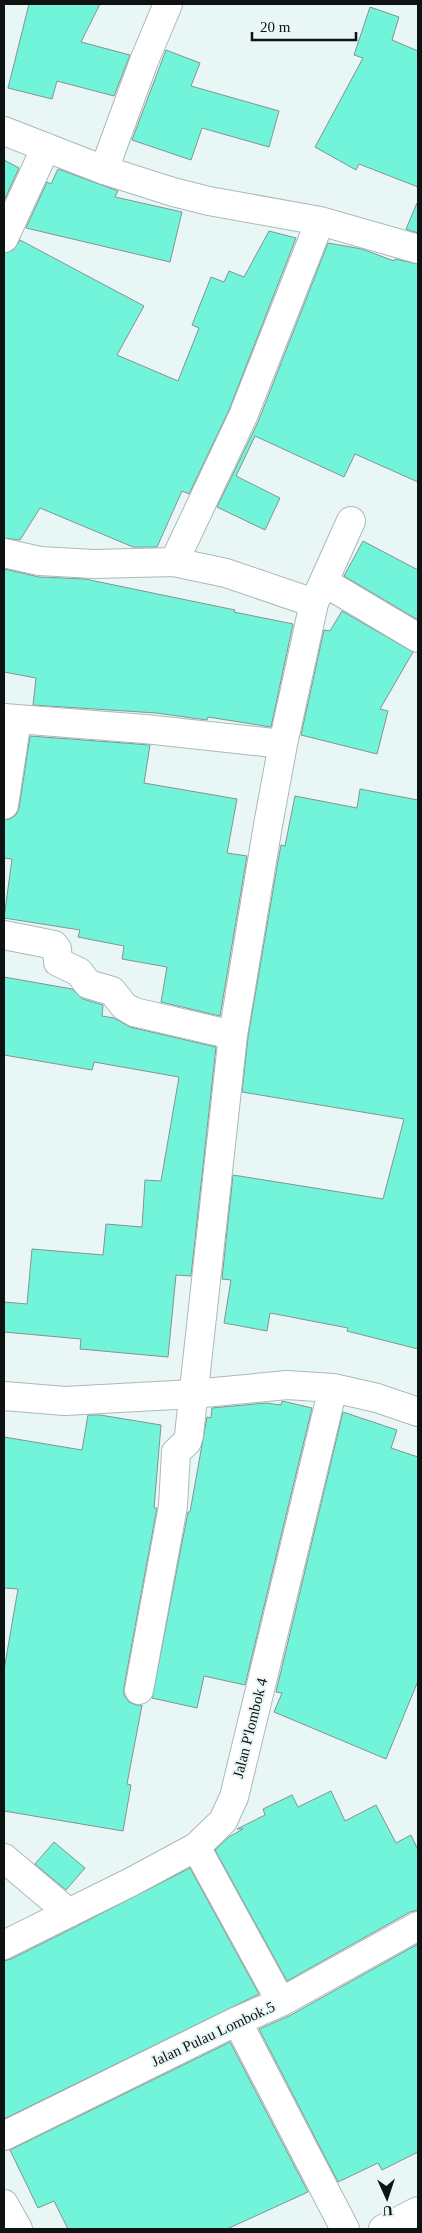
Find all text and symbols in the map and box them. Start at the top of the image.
scale bar [252,10,356,42]
text: 20 m [260,19,291,35]
street label: Jalan P'lombok 4 [230,1676,270,1780]
street label: Jalan Pulau Lombok.5 [149,1998,277,2070]
north arrow [362,2173,412,2223]
text: U [382,2203,393,2218]

